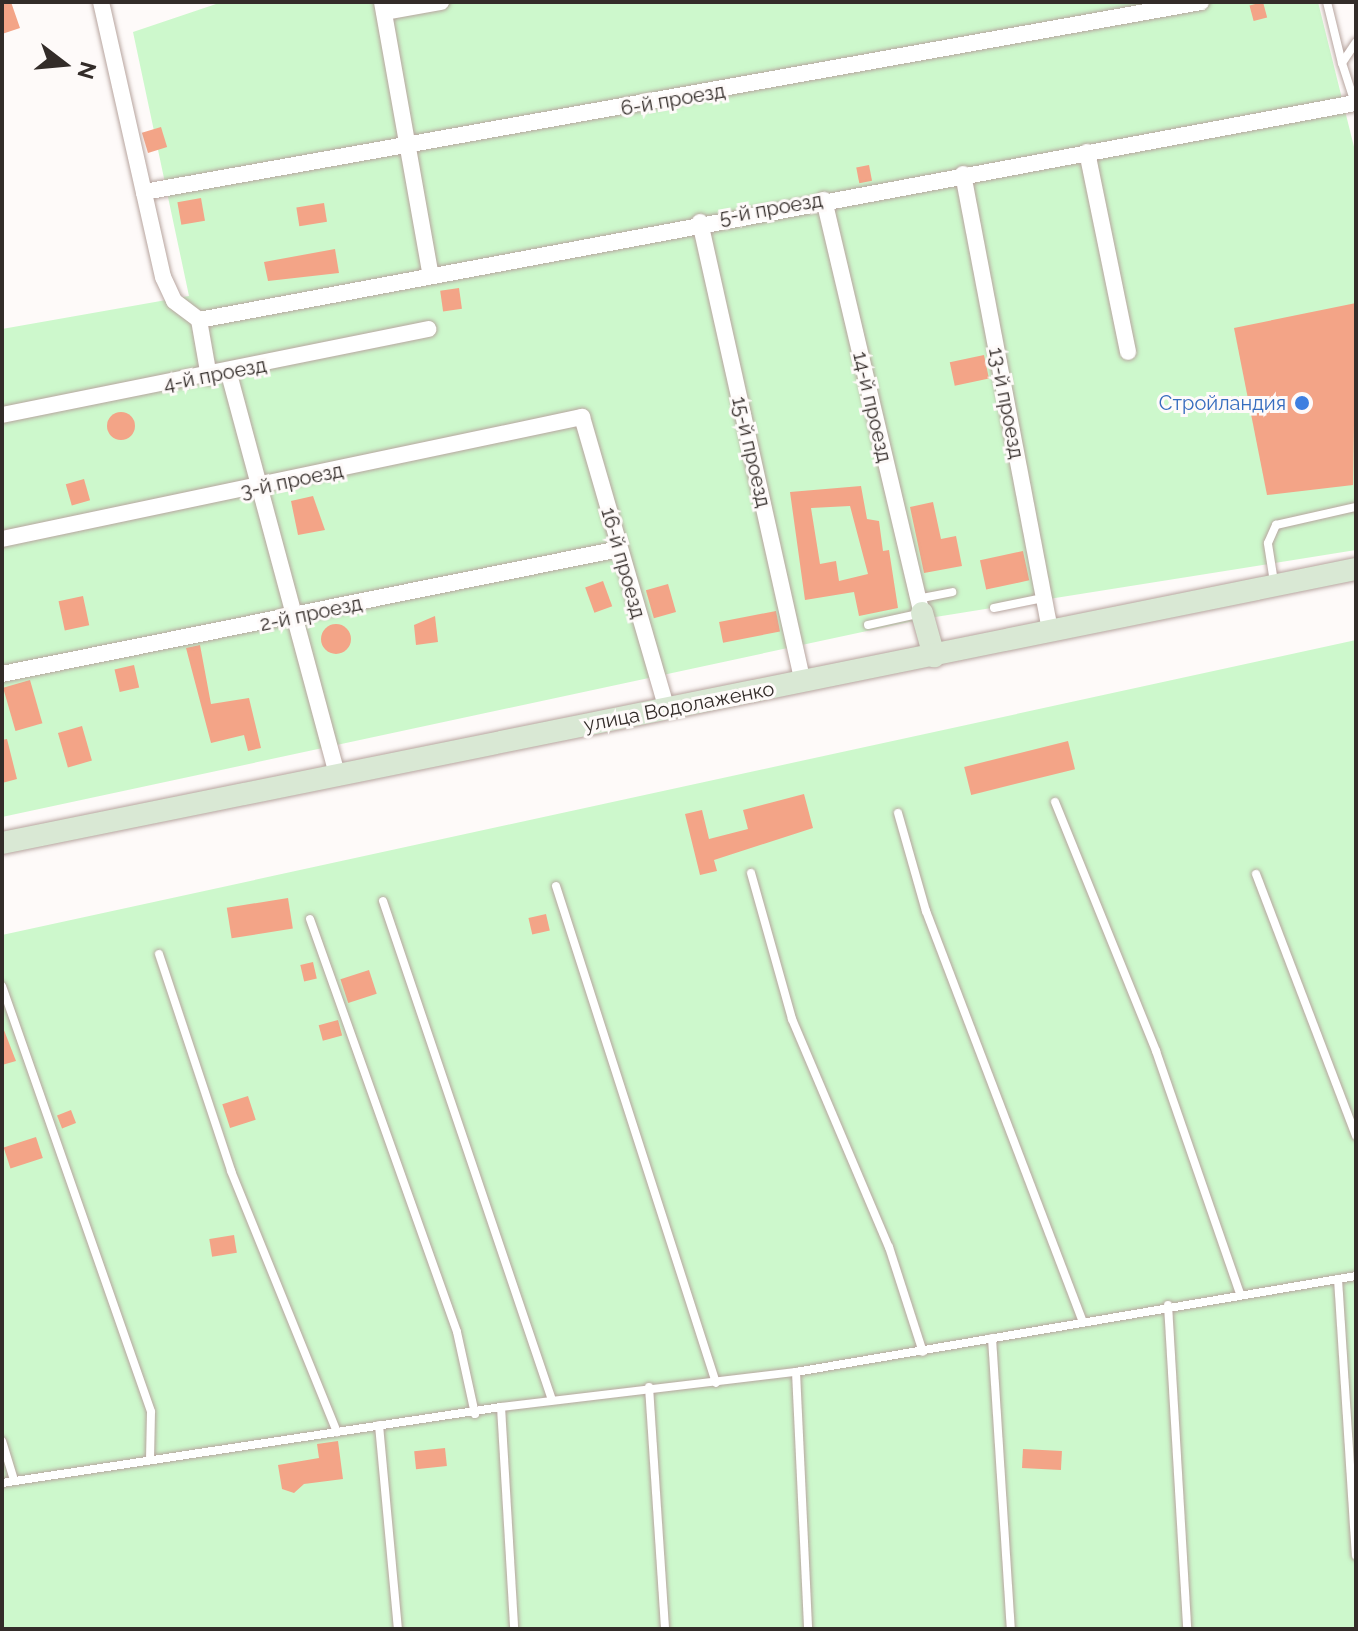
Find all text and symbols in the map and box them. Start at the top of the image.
north arrow [24,24,104,104]
text: N [72,59,102,82]
street label: 6-й проезд [619,79,727,121]
street label: 5-й проезд [718,188,824,230]
street label: 13-й проезд [983,345,1029,461]
street label: 14-й проезд [848,349,896,465]
street label: 4-й проезд [161,353,269,397]
place label: Стройландия [1159,391,1286,415]
street label: 15-й проезд [727,394,775,510]
marker: Стройландия [1293,394,1311,412]
street label: 3-й проезд [239,458,345,504]
street label: 16-й проезд [596,505,650,621]
street label: 2-й проезд [258,591,364,637]
street label: улица Водолаженко [582,677,776,737]

